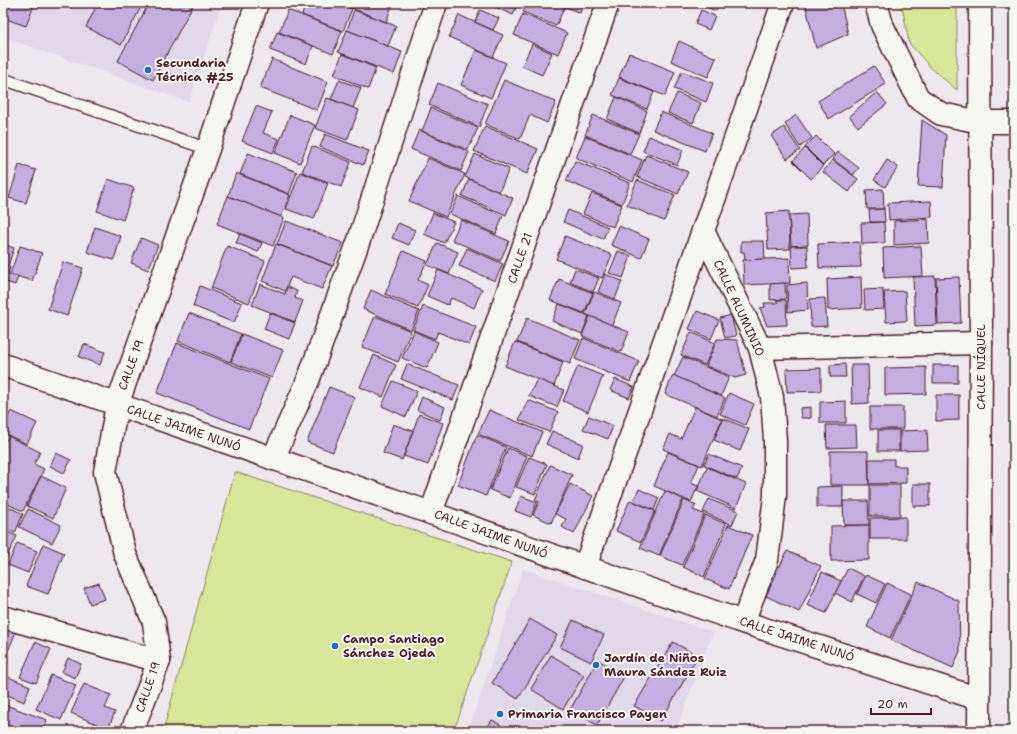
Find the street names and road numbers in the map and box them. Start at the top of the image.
street label: CALLE 21 [504,231,536,285]
street label: CALLE ALUMINIO [710,257,768,359]
street label: CALLE NÍQUEL [973,324,989,410]
street label: CALLE 19 [114,338,148,392]
street label: CALLE JAIME NUNÓ [125,401,243,455]
street label: CALLE JAIME NUNÓ [432,506,550,562]
street label: CALLE JAIME NUNÓ [738,613,856,665]
street label: CALLE 19 [132,659,164,715]

